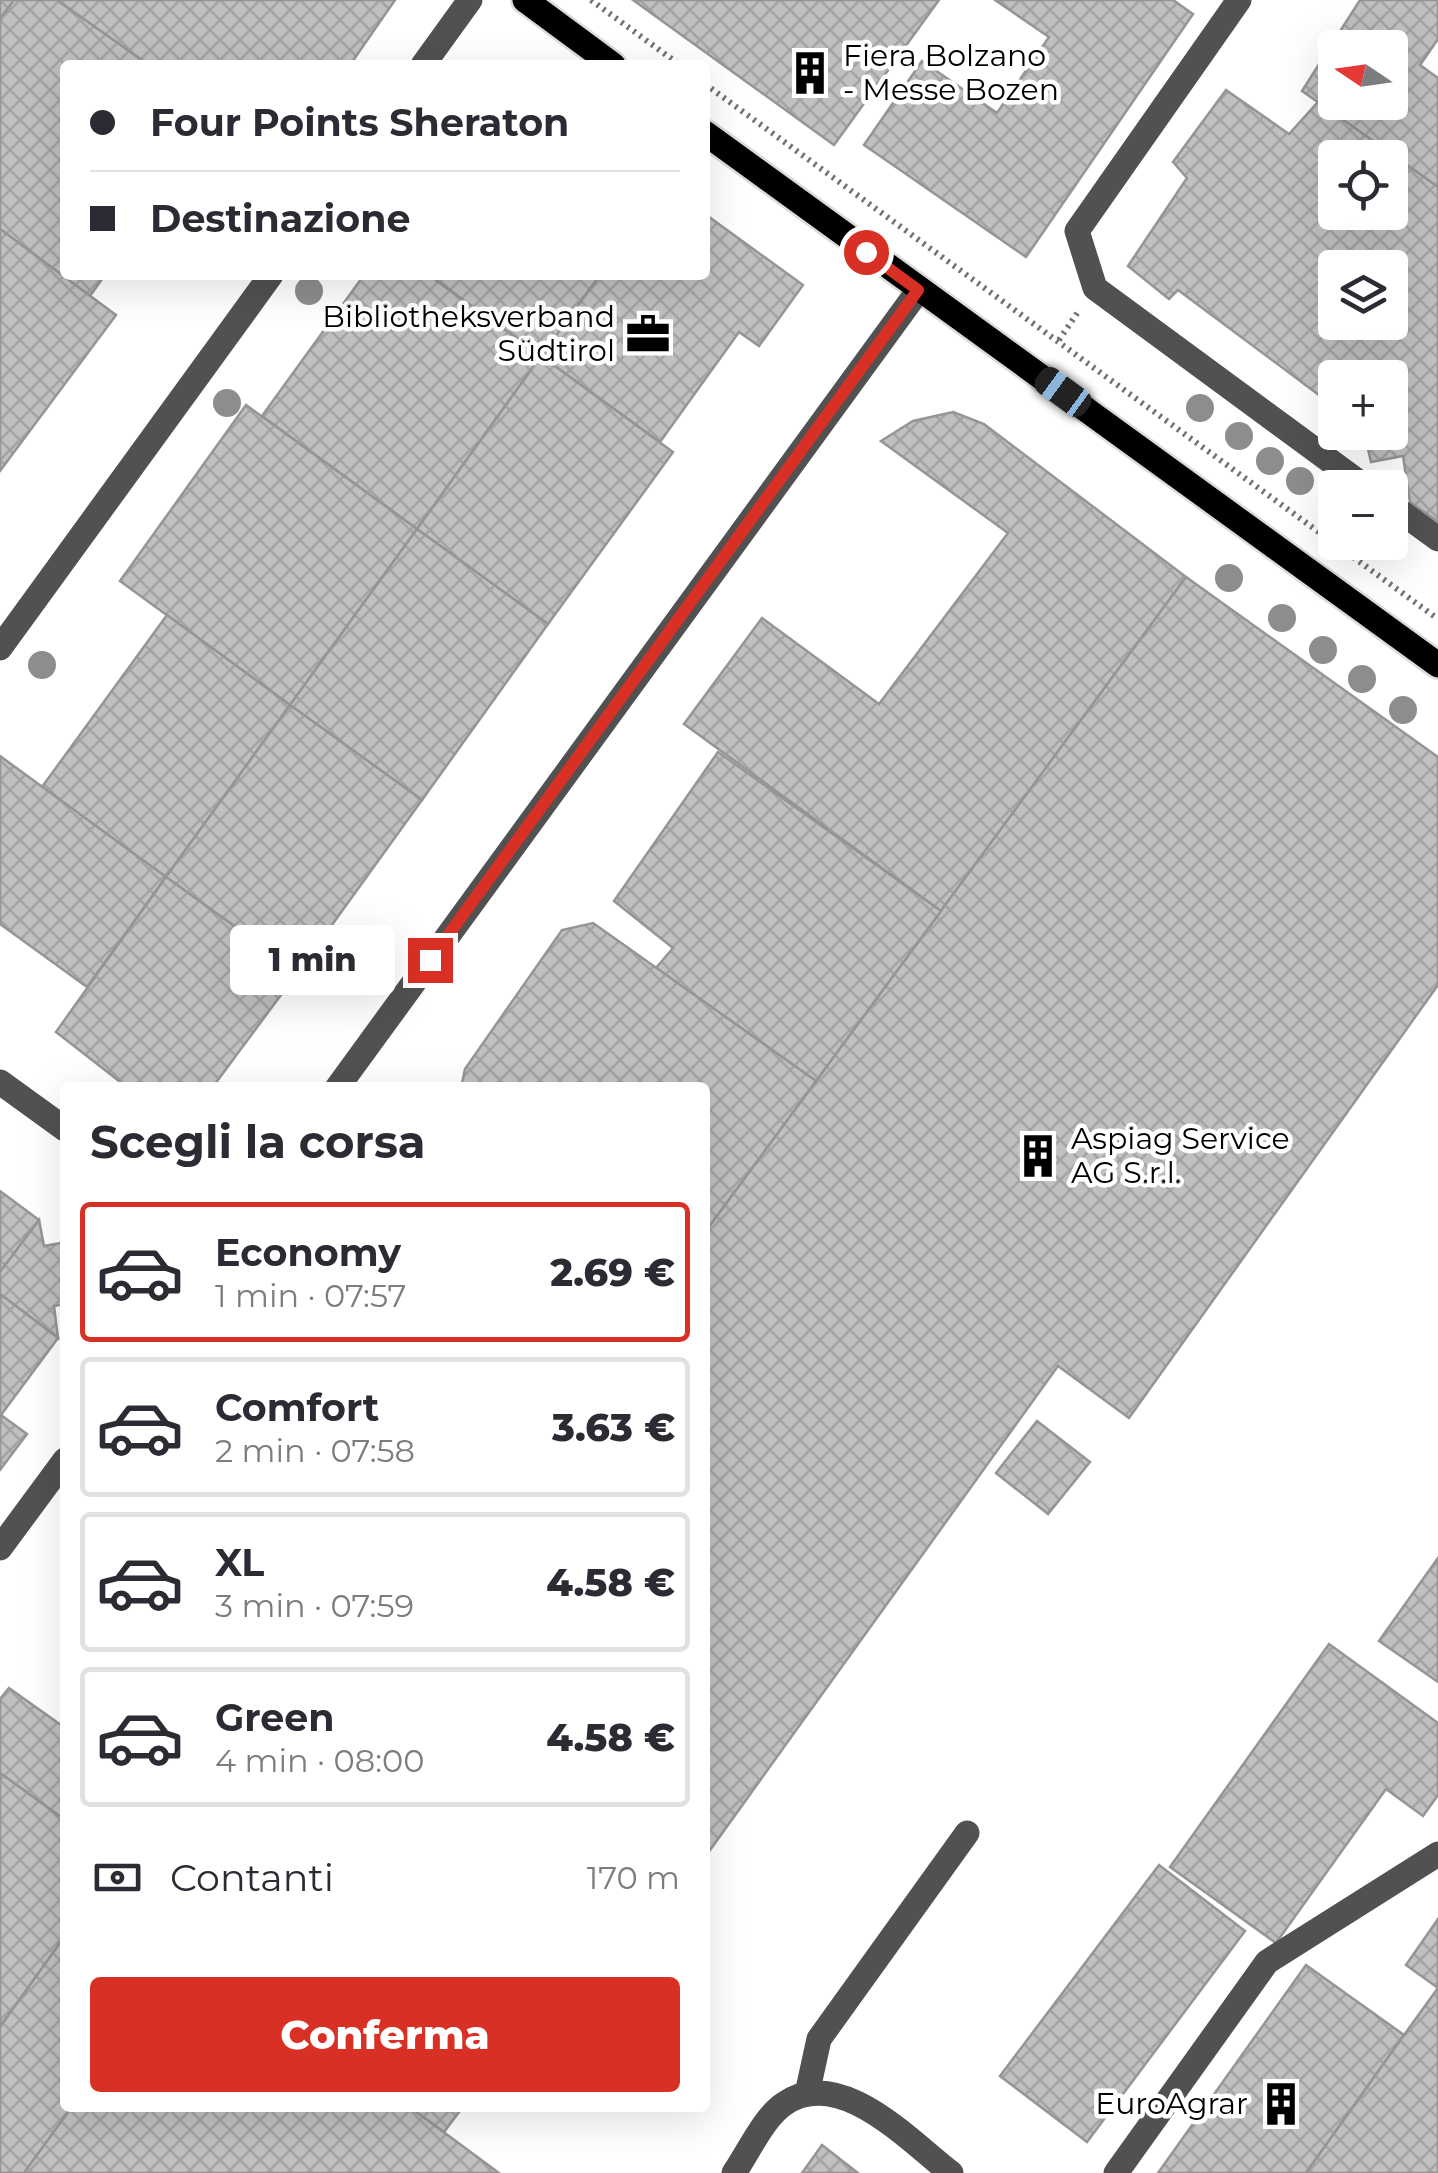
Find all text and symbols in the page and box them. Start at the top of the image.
north arrow [1318,30,1408,120]
map controls [1318,30,1408,560]
place label: Fiera Bolzano - Messe Bozen [843,37,1059,108]
building icon: Fiera Bolzano - Messe Bozen [786,49,834,97]
text: Four Points Sheraton [150,99,569,146]
button: locate [1318,140,1408,230]
text: Destinazione [150,195,411,242]
route start [844,230,889,275]
button: layers [1318,250,1408,340]
place label: Bibliotheksverband Südtirol [322,298,615,369]
office icon: Bibliotheksverband Südtirol [624,310,672,358]
button: + [1318,360,1408,450]
car [1030,362,1096,422]
button: − [1318,470,1408,560]
callout: 1 min [230,925,395,995]
route end [408,938,453,983]
text: 1 min [268,940,357,979]
text: Scegli la corsa [90,1114,426,1169]
place label: Aspiag Service AG S.r.l. [1071,1120,1290,1191]
building icon: Aspiag Service AG S.r.l. [1014,1132,1062,1180]
icon: car [95,1227,185,1317]
text: Economy [215,1229,401,1276]
text: 2.69 € [550,1249,675,1296]
text: 1 min · 07:57 [215,1276,406,1315]
icon: car [95,1382,185,1472]
text: Comfort [215,1384,379,1431]
text: 3.63 € [552,1404,675,1451]
text: 2 min · 07:58 [215,1431,415,1470]
icon: car [95,1537,185,1627]
text: XL [215,1539,264,1586]
text: 4.58 € [546,1559,675,1606]
text: 3 min · 07:59 [215,1586,414,1625]
icon: car [95,1692,185,1782]
text: Green [215,1694,335,1741]
text: 4.58 € [546,1714,675,1761]
text: 4 min · 08:00 [215,1741,424,1780]
icon: cash [90,1850,145,1905]
text: Contanti [170,1854,334,1901]
text: 170 m [587,1858,680,1897]
button: Conferma [90,1977,680,2092]
building icon: EuroAgrar [1257,2080,1305,2128]
place label: EuroAgrar [1095,2085,1248,2122]

